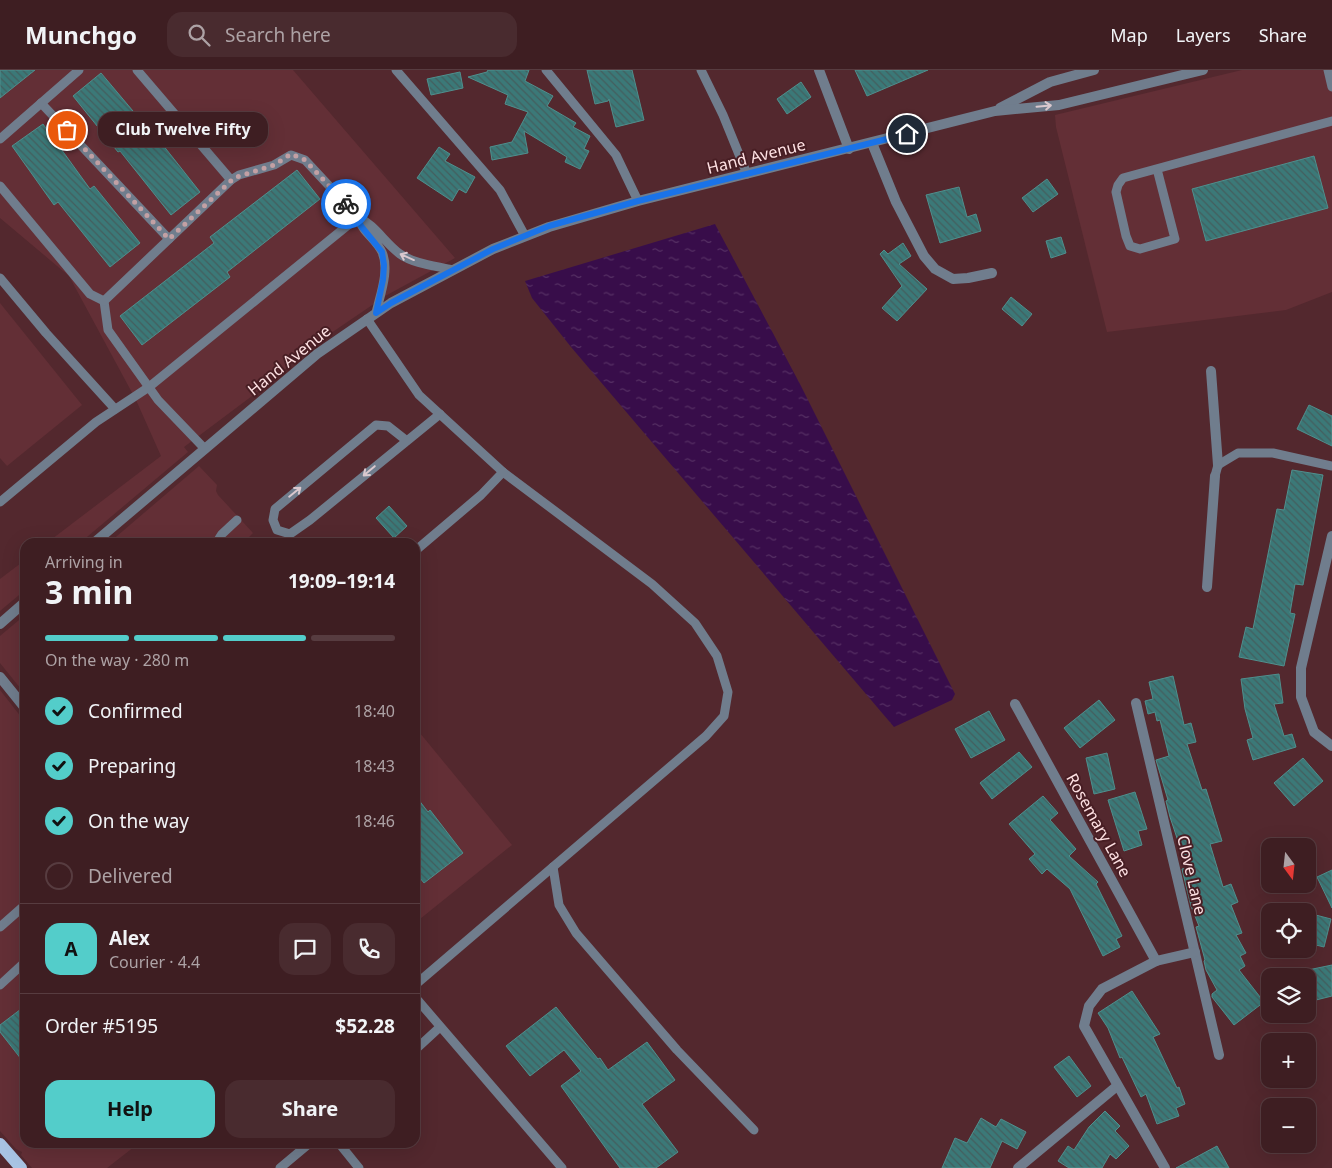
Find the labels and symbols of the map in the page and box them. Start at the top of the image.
one-way arrow [1036,102,1052,111]
pin [46,109,88,151]
callout: Club Twelve Fifty [97,112,267,148]
pin [886,113,928,155]
street label: Hand Avenue [704,133,808,179]
courier [321,179,371,229]
one-way arrow [400,251,415,261]
street label: Hand Avenue [243,320,335,400]
one-way arrow [363,466,376,477]
one-way arrow [288,487,301,498]
street label: Rosemary Lane [1061,769,1137,881]
street label: Clove Lane [1172,833,1212,917]
north arrow [1261,838,1316,892]

